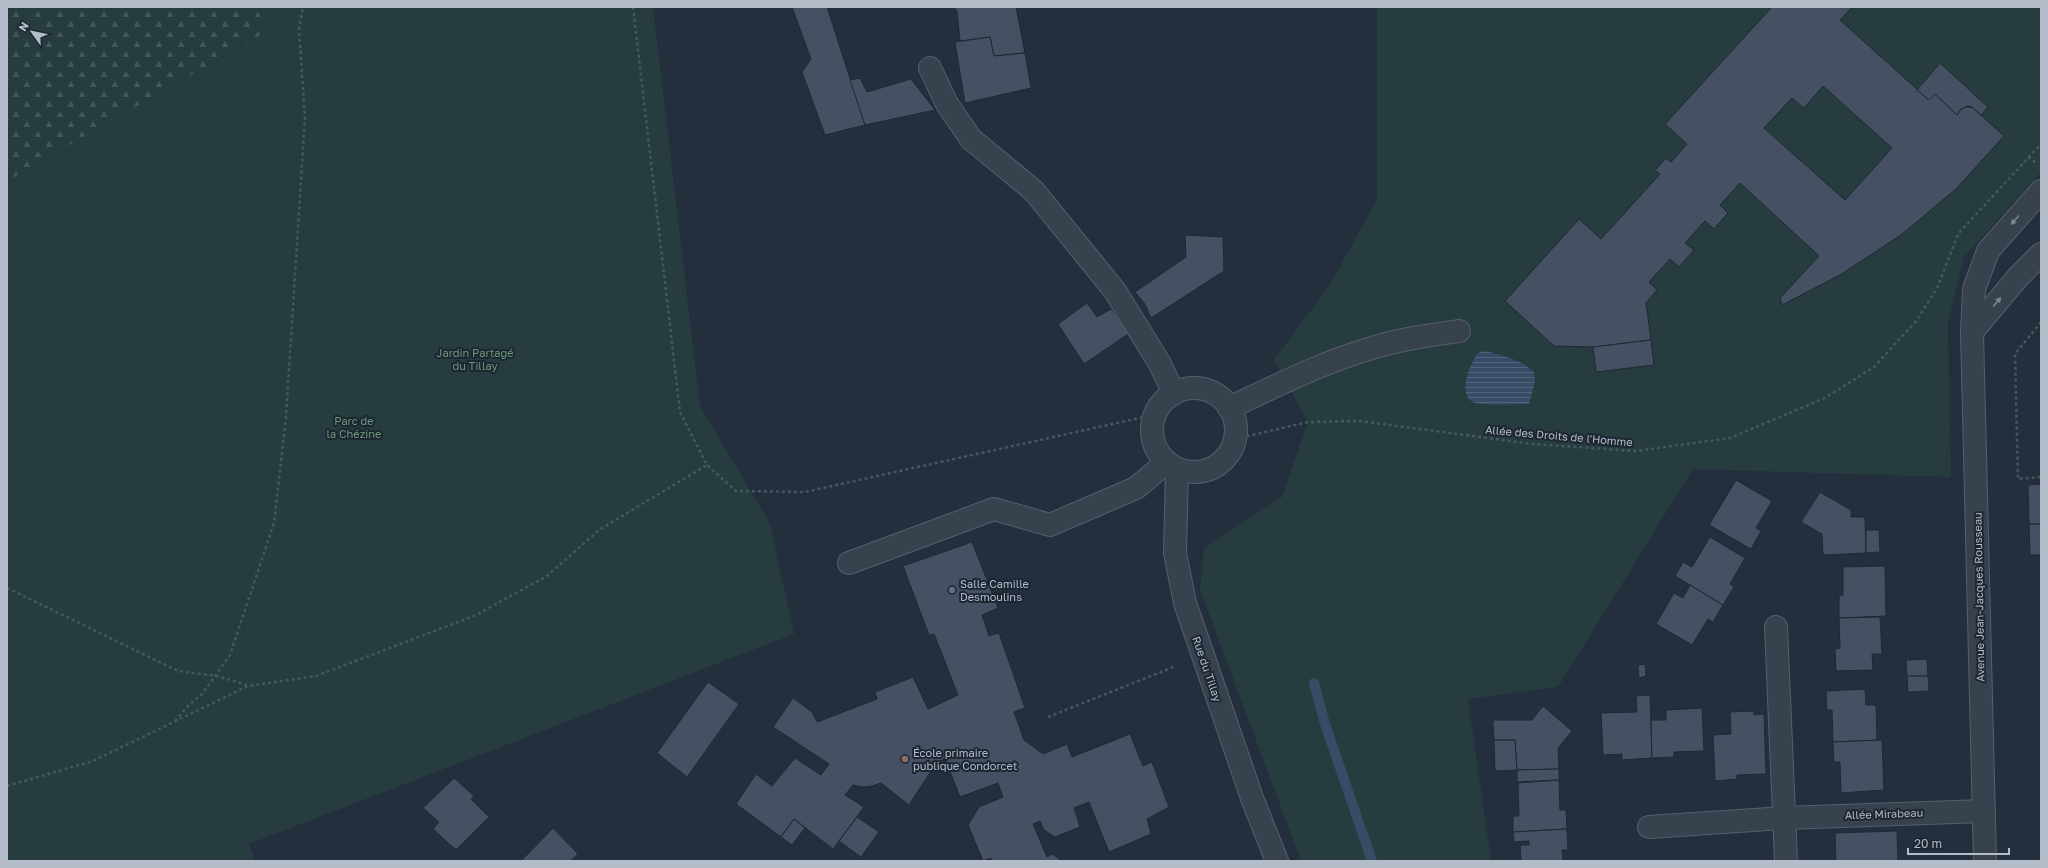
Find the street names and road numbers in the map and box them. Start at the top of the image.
street label: Allée des Droits de l'Homme [1485,423,1633,448]
street label: Avenue Jean-Jacques Rousseau [1971,512,1986,682]
street label: Rue du Tillay [1190,634,1225,703]
street label: Allée Mirabeau [1845,806,1923,821]

